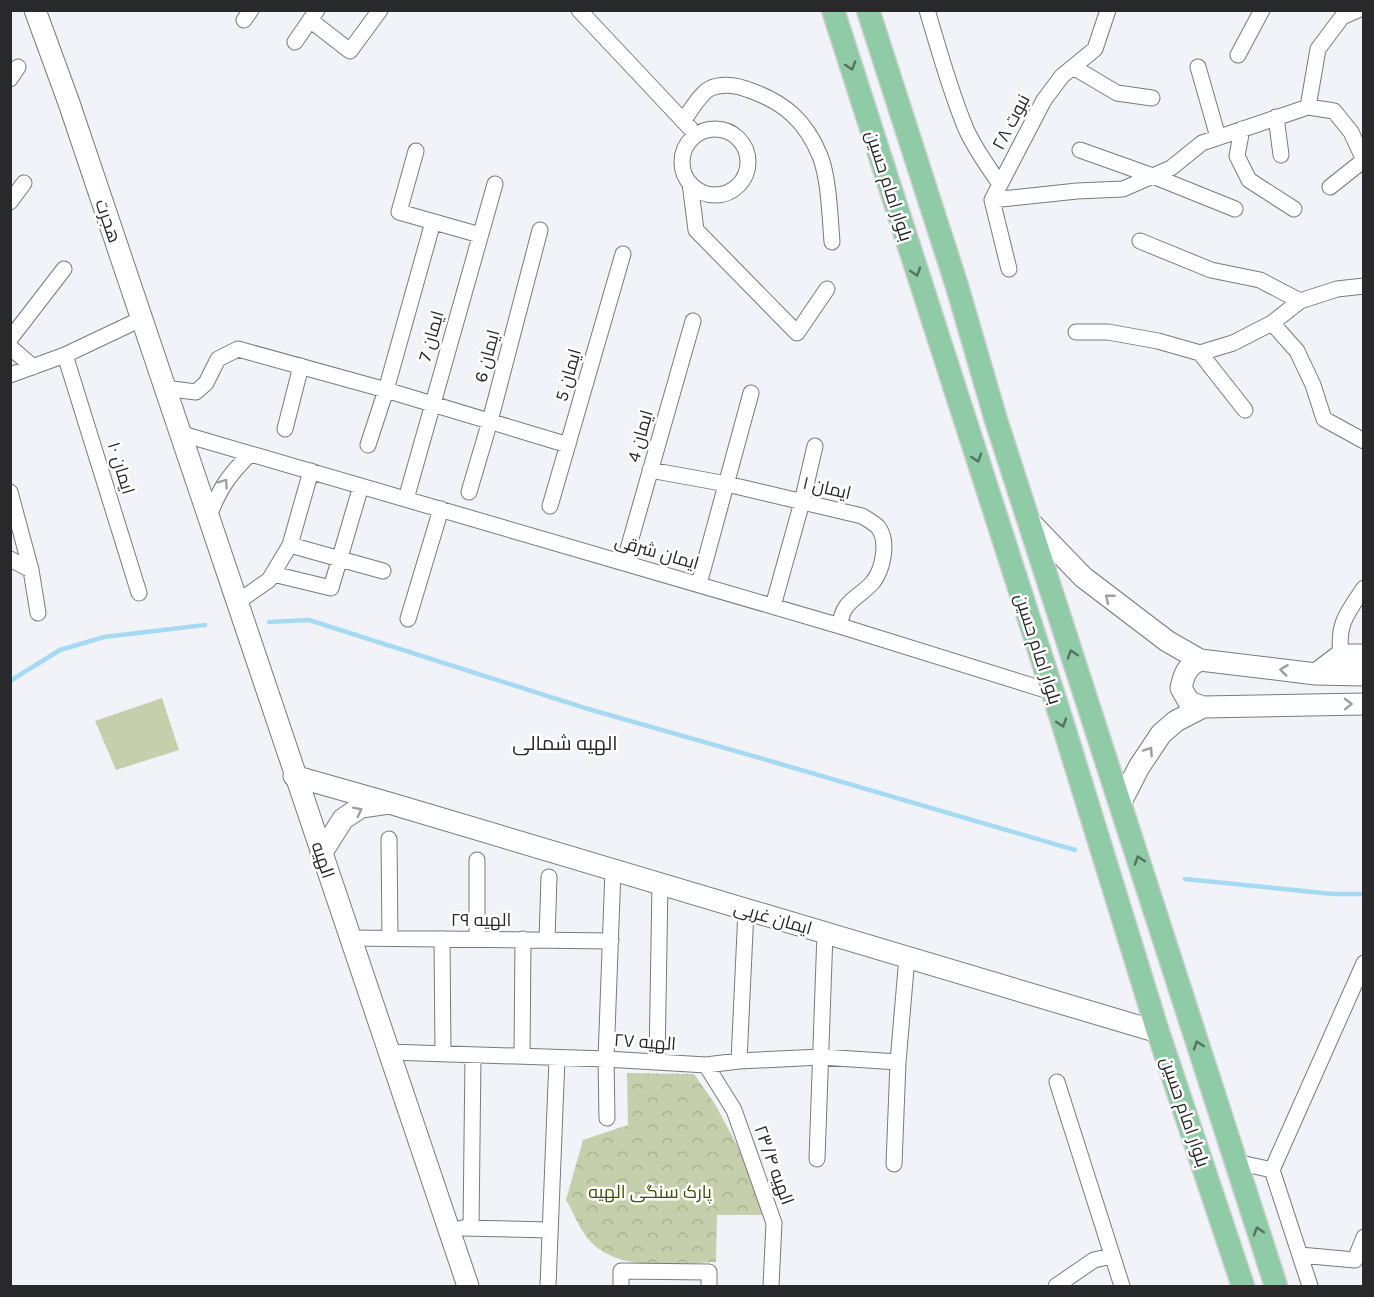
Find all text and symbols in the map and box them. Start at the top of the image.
one-way arrow [844,60,856,71]
street label: نبوت ۲۸ [987,90,1035,154]
street label: بلوار امام حسین [860,128,917,244]
street label: هجرت [90,196,126,246]
one-way arrow [909,266,922,277]
street label: ایمان 7 [413,308,449,364]
street label: ایمان 6 [469,327,505,385]
street label: ایمان 5 [550,346,586,404]
street label: ایمان 4 [622,407,658,465]
street label: ایمان ۱۰ [103,439,139,497]
one-way arrow [970,452,982,463]
street label: ایمان ۱ [801,472,853,504]
one-way arrow [217,478,228,489]
street label: ایمان شرقی [612,529,702,575]
street label: بلوار امام حسین [1009,591,1066,707]
one-way arrow [1105,594,1116,605]
one-way arrow [1067,649,1080,660]
one-way arrow [1280,664,1289,677]
one-way arrow [1343,698,1352,710]
one-way arrow [1055,717,1067,728]
district label: الهیه شمالی [512,732,618,756]
one-way arrow [1142,747,1153,758]
one-way arrow [352,806,363,818]
street label: الهیه [307,839,339,881]
one-way arrow [1134,855,1146,866]
street label: ایمان غربی [731,896,815,940]
street label: الهیه ۲۹ [451,909,511,931]
street label: الهیه ۲۷ [613,1029,677,1055]
one-way arrow [1193,1040,1206,1051]
street label: بلوار امام حسین [1155,1054,1214,1170]
street label: الهیه ۲۳/۴ [749,1122,799,1208]
park label: پارک سنگی الهیه [588,1181,712,1204]
one-way arrow [1253,1226,1265,1237]

